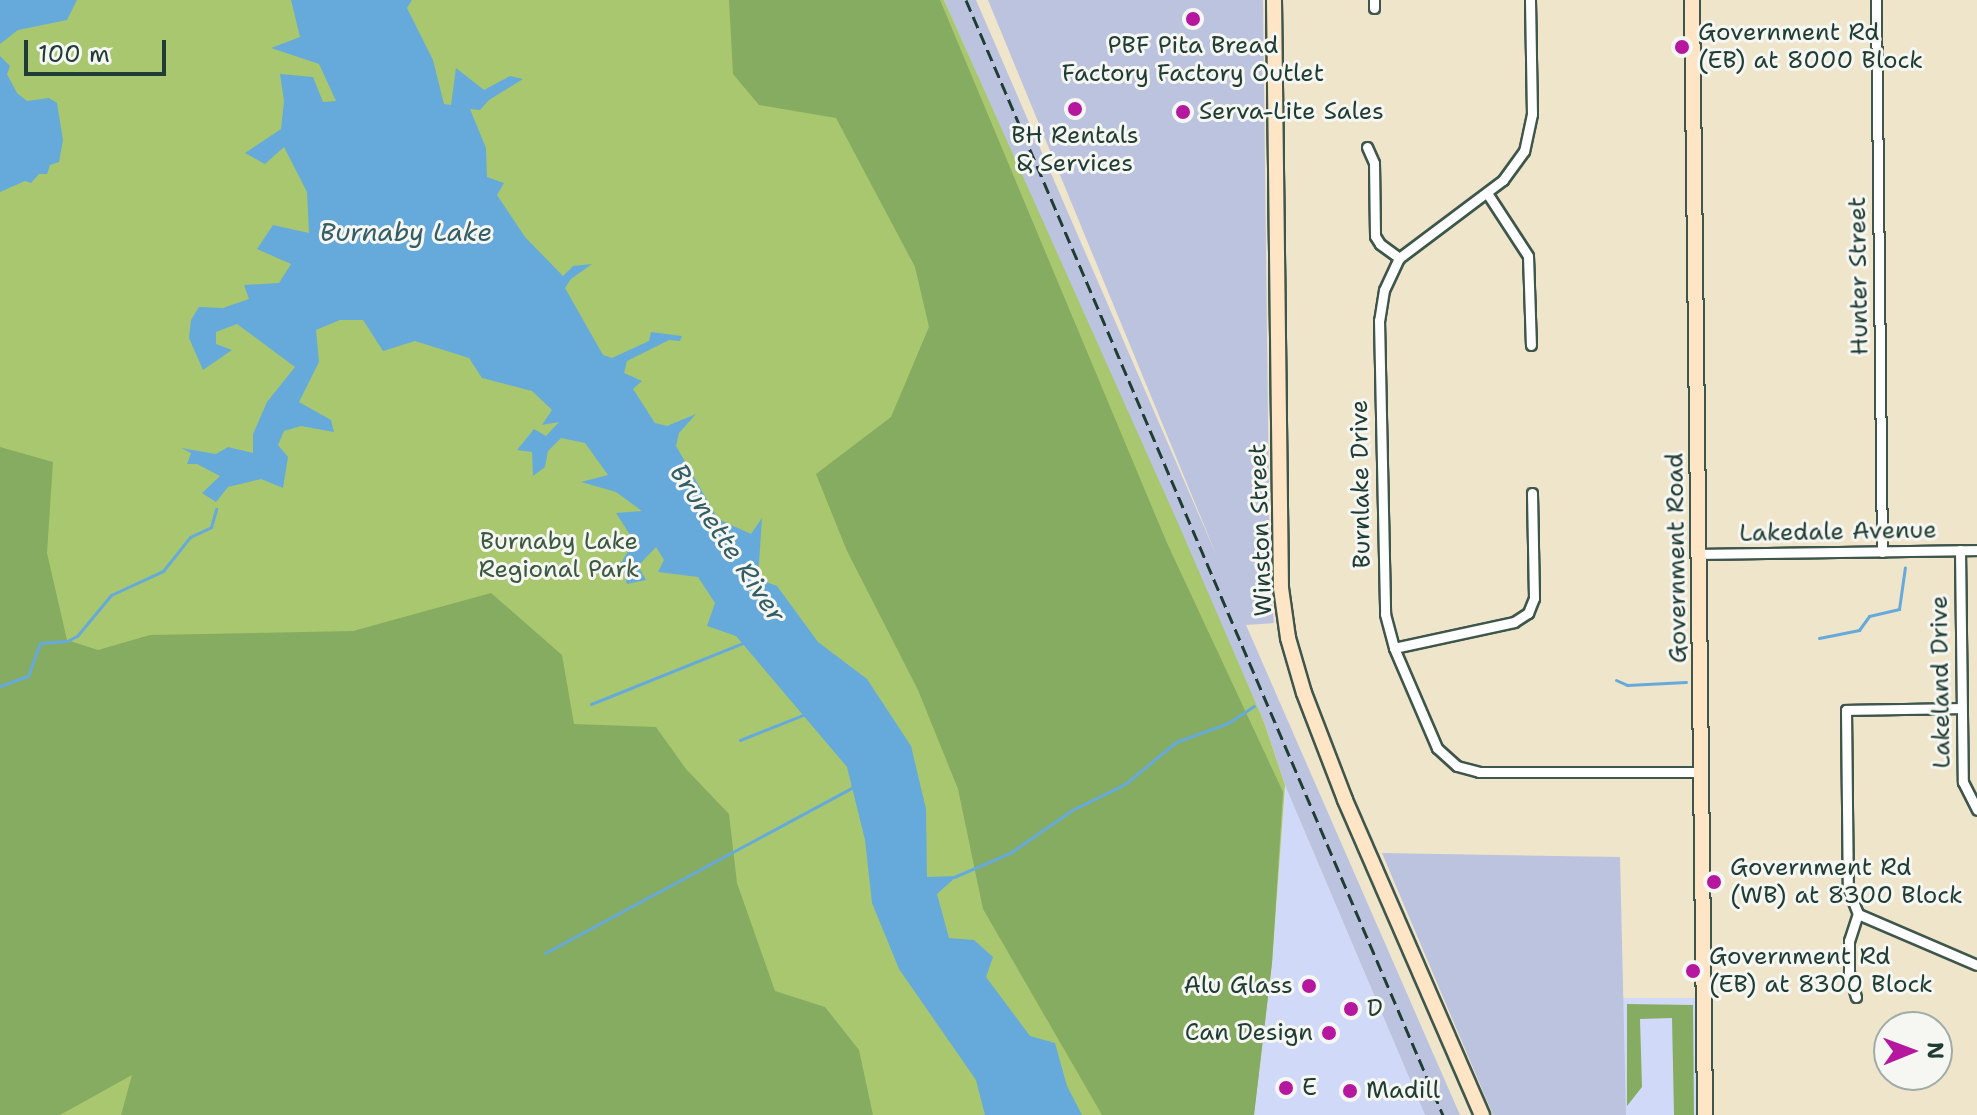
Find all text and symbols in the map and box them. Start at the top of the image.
marker: PBF Pita Bread Factory Factory Outlet [1184,10,1202,28]
place label: Government Rd (EB) at 8000 Block [1698,19,1923,75]
scale bar [28,24,170,74]
place label: PBF Pita Bread Factory Factory Outlet [1062,32,1324,88]
text: 100 m [38,38,110,70]
marker: Government Rd (EB) at 8000 Block [1673,38,1691,56]
place label: Serva-Lite Sales [1199,98,1384,126]
marker: BH Rentals & Services [1066,100,1084,118]
marker: Serva-Lite Sales [1174,103,1192,121]
place label: BH Rentals & Services [1011,122,1139,178]
street label: Hunter Street [1843,196,1875,356]
water label: Burnaby Lake [320,216,492,248]
street label: Burnlake Drive [1345,399,1377,569]
street label: Winston Street [1244,443,1278,617]
street label: Government Road [1661,452,1693,664]
water label: Brunette River [663,458,793,628]
street label: Lakedale Avenue [1739,516,1937,548]
park label: Burnaby Lake Regional Park [478,528,640,584]
street label: Lakeland Drive [1925,595,1957,769]
place label: Government Rd (WB) at 8300 Block [1730,854,1963,910]
marker: Government Rd (WB) at 8300 Block [1705,873,1723,891]
place label: Government Rd (EB) at 8300 Block [1709,943,1933,999]
marker: Government Rd (EB) at 8300 Block [1684,962,1702,980]
place label: Alu Glass [1183,972,1293,1000]
marker: Alu Glass [1300,977,1318,995]
place label: D [1367,995,1383,1023]
marker: D [1342,1000,1360,1018]
north arrow [1873,1011,1953,1091]
place label: Can Design [1185,1019,1313,1047]
marker: Can Design [1320,1024,1338,1042]
text: N [1921,1042,1950,1060]
place label: E [1302,1074,1317,1102]
place label: Madill [1366,1077,1440,1105]
marker: E [1277,1079,1295,1097]
marker: Madill [1341,1082,1359,1100]

